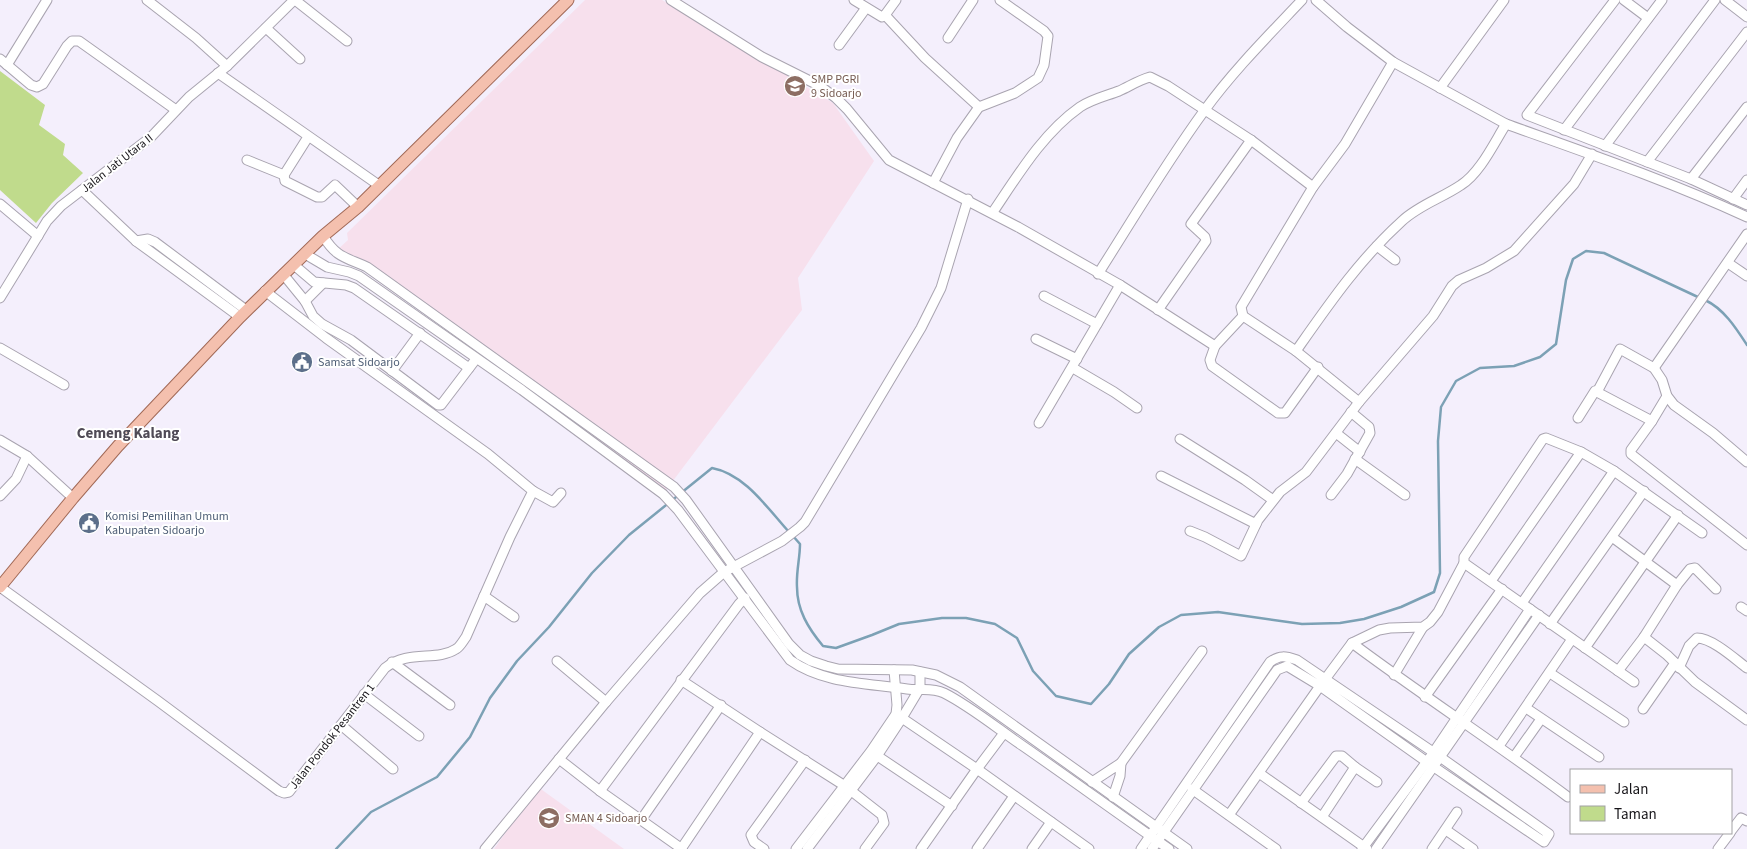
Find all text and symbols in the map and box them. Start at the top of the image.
place label: SMP PGRI 9 Sidoarjo [811,71,861,102]
school or university icon: SMP PGRI 9 Sidoarjo [783,74,807,98]
street label: Jalan Jati Utara II [78,130,157,197]
public building icon: Samsat Sidoarjo [290,350,314,374]
place label: Samsat Sidoarjo [318,354,400,371]
district label: Cemeng Kalang [77,423,179,444]
place label: Komisi Pemilihan Umum Kabupaten Sidoarjo [105,508,229,539]
public building icon: Komisi Pemilihan Umum Kabupaten Sidoarjo [77,511,101,535]
street label: Jalan Pondok Pesantren 1 [286,680,379,793]
legend [1570,769,1732,834]
text: Jalan [1614,779,1648,800]
text: Taman [1614,804,1657,825]
school or university icon: SMAN 4 Sidoarjo [537,806,561,830]
place label: SMAN 4 Sidoarjo [565,810,647,827]

